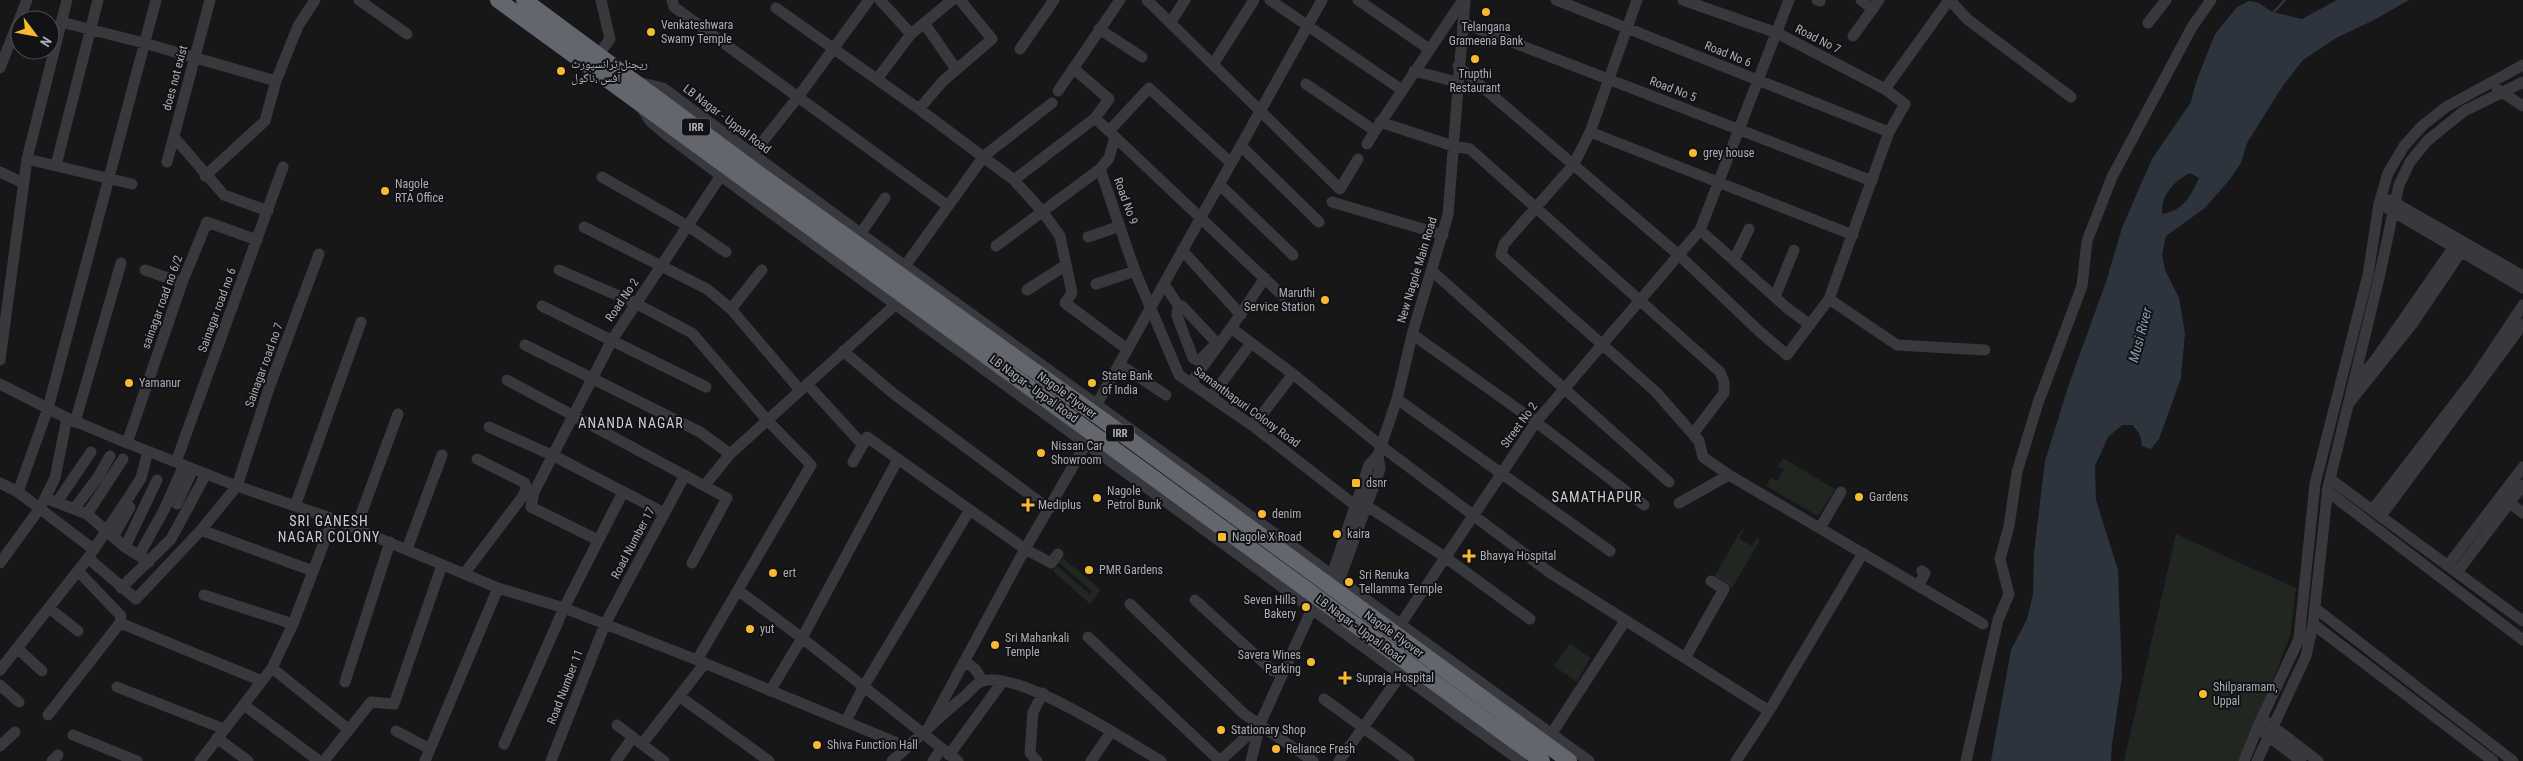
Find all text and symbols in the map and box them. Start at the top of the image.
marker: Telangana Grameena Bank [1480,6,1492,18]
north arrow [10,10,60,60]
place label: Venkateshwara Swamy Temple [661,18,733,46]
place label: Telangana Grameena Bank [1449,20,1524,48]
street label: Road No 7 [1793,22,1843,56]
marker: Venkateshwara Swamy Temple [645,26,657,38]
text: N [37,34,55,50]
street label: Road No 6 [1703,38,1753,70]
street label: does not exist [160,44,191,112]
marker: Trupthi Restaurant [1469,53,1481,65]
place label: ریجنل ٹرانسپورٹ آفس ،ناگول [571,57,648,85]
marker: ریجنل ٹرانسپورٹ آفس ،ناگول [555,65,567,77]
place label: Trupthi Restaurant [1449,67,1501,95]
street label: Road No 5 [1648,74,1698,104]
street label: LB Nagar - Uppal Road [680,82,774,156]
road number: IRR [682,118,710,136]
place label: grey house [1703,146,1755,160]
marker: grey house [1687,147,1699,159]
street label: Road No 9 [1111,176,1141,226]
place label: Nagole RTA Office [395,177,444,205]
marker: Nagole RTA Office [379,185,391,197]
street label: New Nagole Main Road [1394,215,1440,325]
street label: sainagar road no 6/2 [139,253,185,351]
street label: Sainagar road no 6 [195,266,239,354]
street label: Road No 2 [603,276,642,324]
place label: Maruthi Service Station [1244,286,1315,314]
marker: Maruthi Service Station [1319,294,1331,306]
water label: Musi River [2125,305,2155,364]
street label: Sainagar road no 7 [242,321,286,409]
street label: LB Nagar - Uppal Road [987,352,1081,426]
street label: Samanthapuri Colony Road [1191,364,1303,450]
street label: Nagole Flyover [1035,369,1100,421]
place label: State Bank of India [1102,369,1154,397]
place label: Yamanur [139,376,181,390]
marker: Yamanur [123,377,135,389]
marker: State Bank of India [1086,377,1098,389]
street label: Street No 2 [1498,399,1540,451]
district label: ANANDA NAGAR [578,415,684,431]
road number: IRR [1106,424,1134,442]
place label: Nissan Car Showroom [1051,439,1103,467]
marker: Nissan Car Showroom [1035,447,1047,459]
place label: dsnr [1366,476,1387,490]
marker: dsnr [1350,477,1362,489]
place label: Nagole Petrol Bunk [1107,484,1162,512]
district label: SAMATHAPUR [1552,489,1642,505]
place label: Gardens [1869,490,1908,504]
marker: Gardens [1853,491,1865,503]
marker: Nagole Petrol Bunk [1091,492,1103,504]
place label: Mediplus [1038,498,1081,512]
marker: Mediplus [1022,499,1034,511]
street label: Road Number 17 [608,505,658,581]
place label: denim [1272,507,1301,521]
marker: denim [1256,508,1268,520]
district label: SRI GANESH NAGAR COLONY [278,513,380,545]
place label: kaira [1347,527,1370,541]
marker: kaira [1331,528,1343,540]
place label: Nagole X Road [1232,530,1302,544]
marker: Nagole X Road [1216,531,1228,543]
marker: Bhavya Hospital [1462,549,1476,563]
place label: Bhavya Hospital [1480,549,1556,563]
place label: PMR Gardens [1099,563,1163,577]
marker: PMR Gardens [1083,564,1095,576]
place label: ert [783,566,797,580]
marker: ert [767,567,779,579]
place label: Sri Renuka Tellamma Temple [1359,568,1443,596]
marker: Sri Renuka Tellamma Temple [1343,576,1355,588]
street label: LB Nagar - Uppal Road [1313,592,1407,666]
place label: Seven Hills Bakery [1244,593,1296,621]
marker: Seven Hills Bakery [1300,601,1312,613]
street label: Nagole Flyover [1362,608,1427,660]
place label: yut [760,622,775,636]
marker: yut [744,623,756,635]
place label: Sri Mahankali Temple [1005,631,1069,659]
marker: Sri Mahankali Temple [989,639,1001,651]
street label: Road Number 11 [544,648,586,726]
place label: Savera Wines Parking [1238,648,1301,676]
marker: Savera Wines Parking [1305,656,1317,668]
marker: Supraja Hospital [1338,671,1352,685]
place label: Supraja Hospital [1356,671,1434,685]
place label: Shilparamam, Uppal [2213,680,2278,708]
marker: Shilparamam, Uppal [2197,688,2209,700]
place label: Stationary Shop [1231,723,1306,737]
marker: Stationary Shop [1215,724,1227,736]
place label: Shiva Function Hall [827,738,918,752]
marker: Shiva Function Hall [811,739,823,751]
place label: Reliance Fresh [1286,742,1355,756]
marker: Reliance Fresh [1270,743,1282,755]

